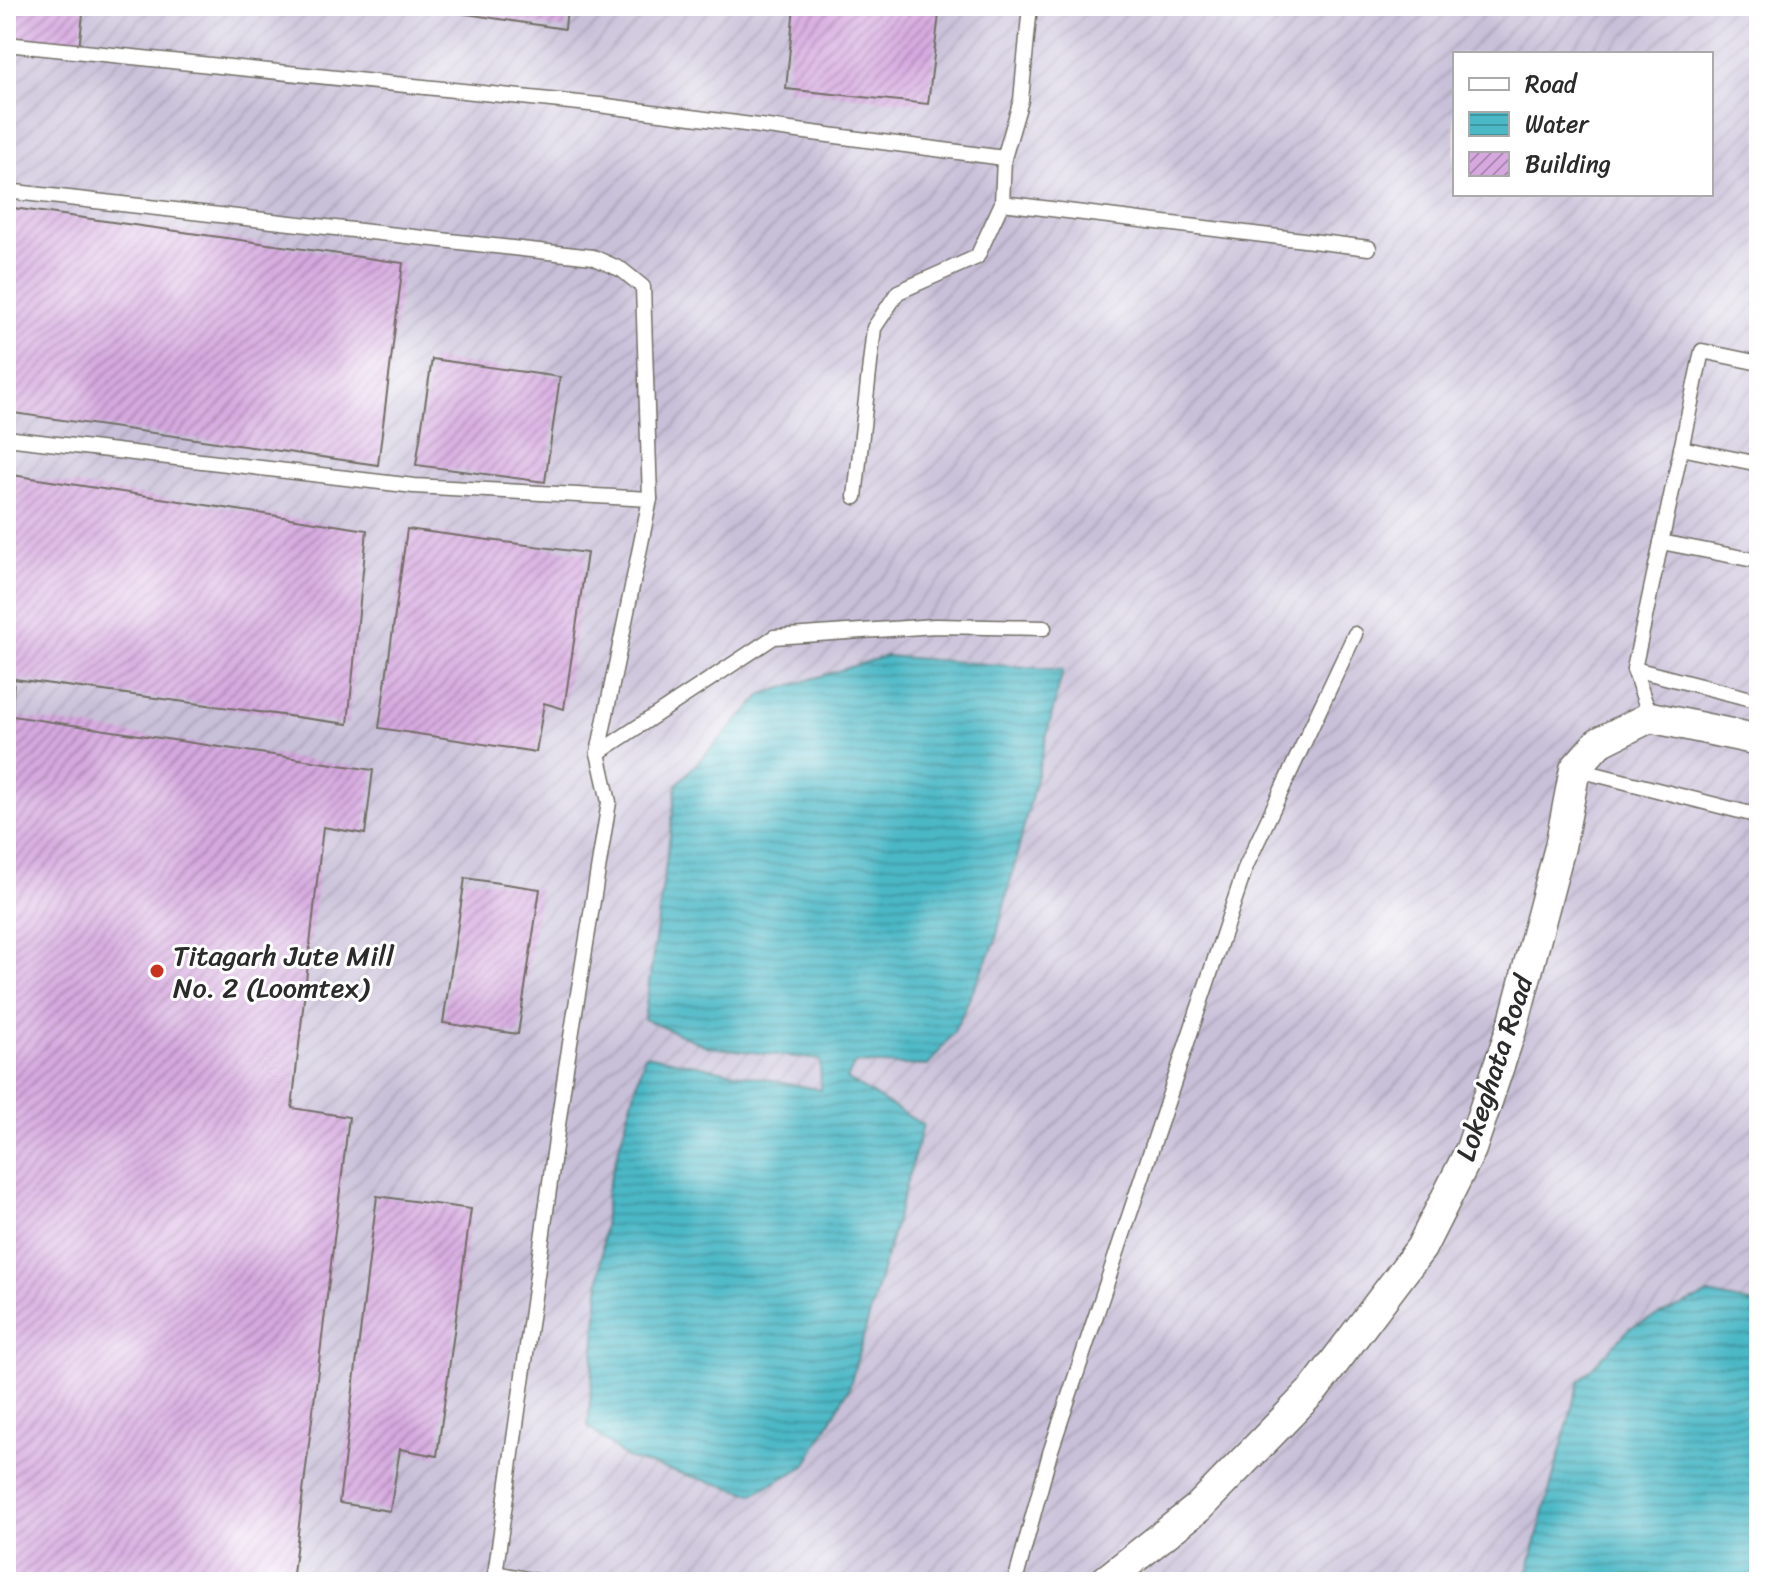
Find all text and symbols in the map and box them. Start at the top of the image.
legend [1453,52,1713,196]
text: Road [1525,63,1579,105]
text: Water [1525,103,1590,145]
text: Building [1525,143,1611,185]
place label: Titagarh Jute Mill No. 2 (Loomtex) [173,931,395,1012]
marker: Titagarh Jute Mill No. 2 (Loomtex) [148,962,166,980]
street label: Lokeghata Road [1441,967,1548,1167]

